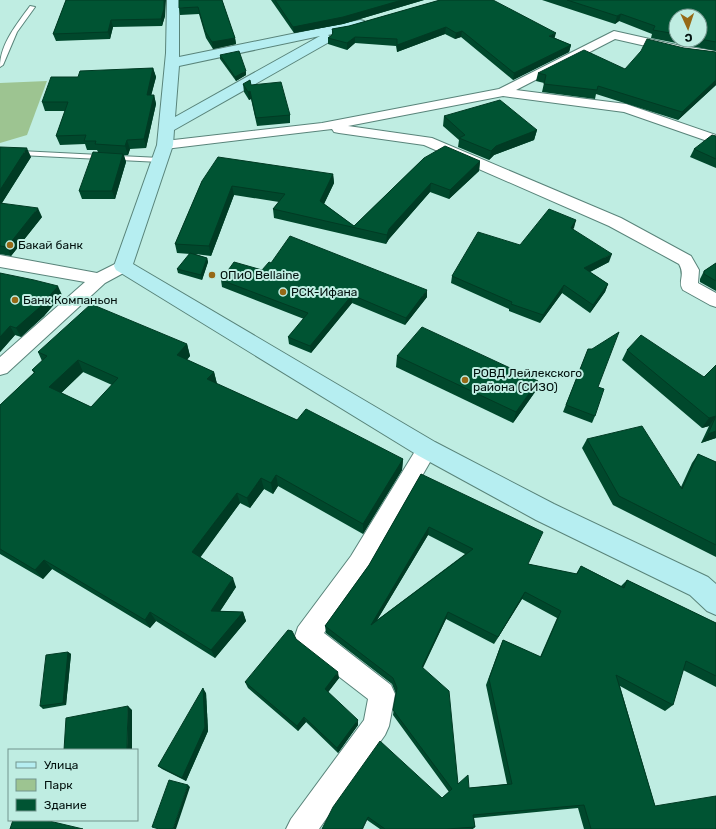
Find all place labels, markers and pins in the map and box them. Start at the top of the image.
place label: Бакай банк [18,238,84,252]
marker: Бакай банк [5,240,15,250]
place label: ОПиО Bellaine [220,268,299,282]
marker: ОПиО Bellaine [207,270,217,280]
place label: РСК-Ифана [291,285,357,299]
marker: РСК-Ифана [278,287,288,297]
place label: Банк Компаньон [23,293,118,307]
marker: Банк Компаньон [10,295,20,305]
place label: РОВД Лейлекского района (СИЗО) [473,366,582,394]
marker: РОВД Лейлекского района (СИЗО) [460,375,470,385]

